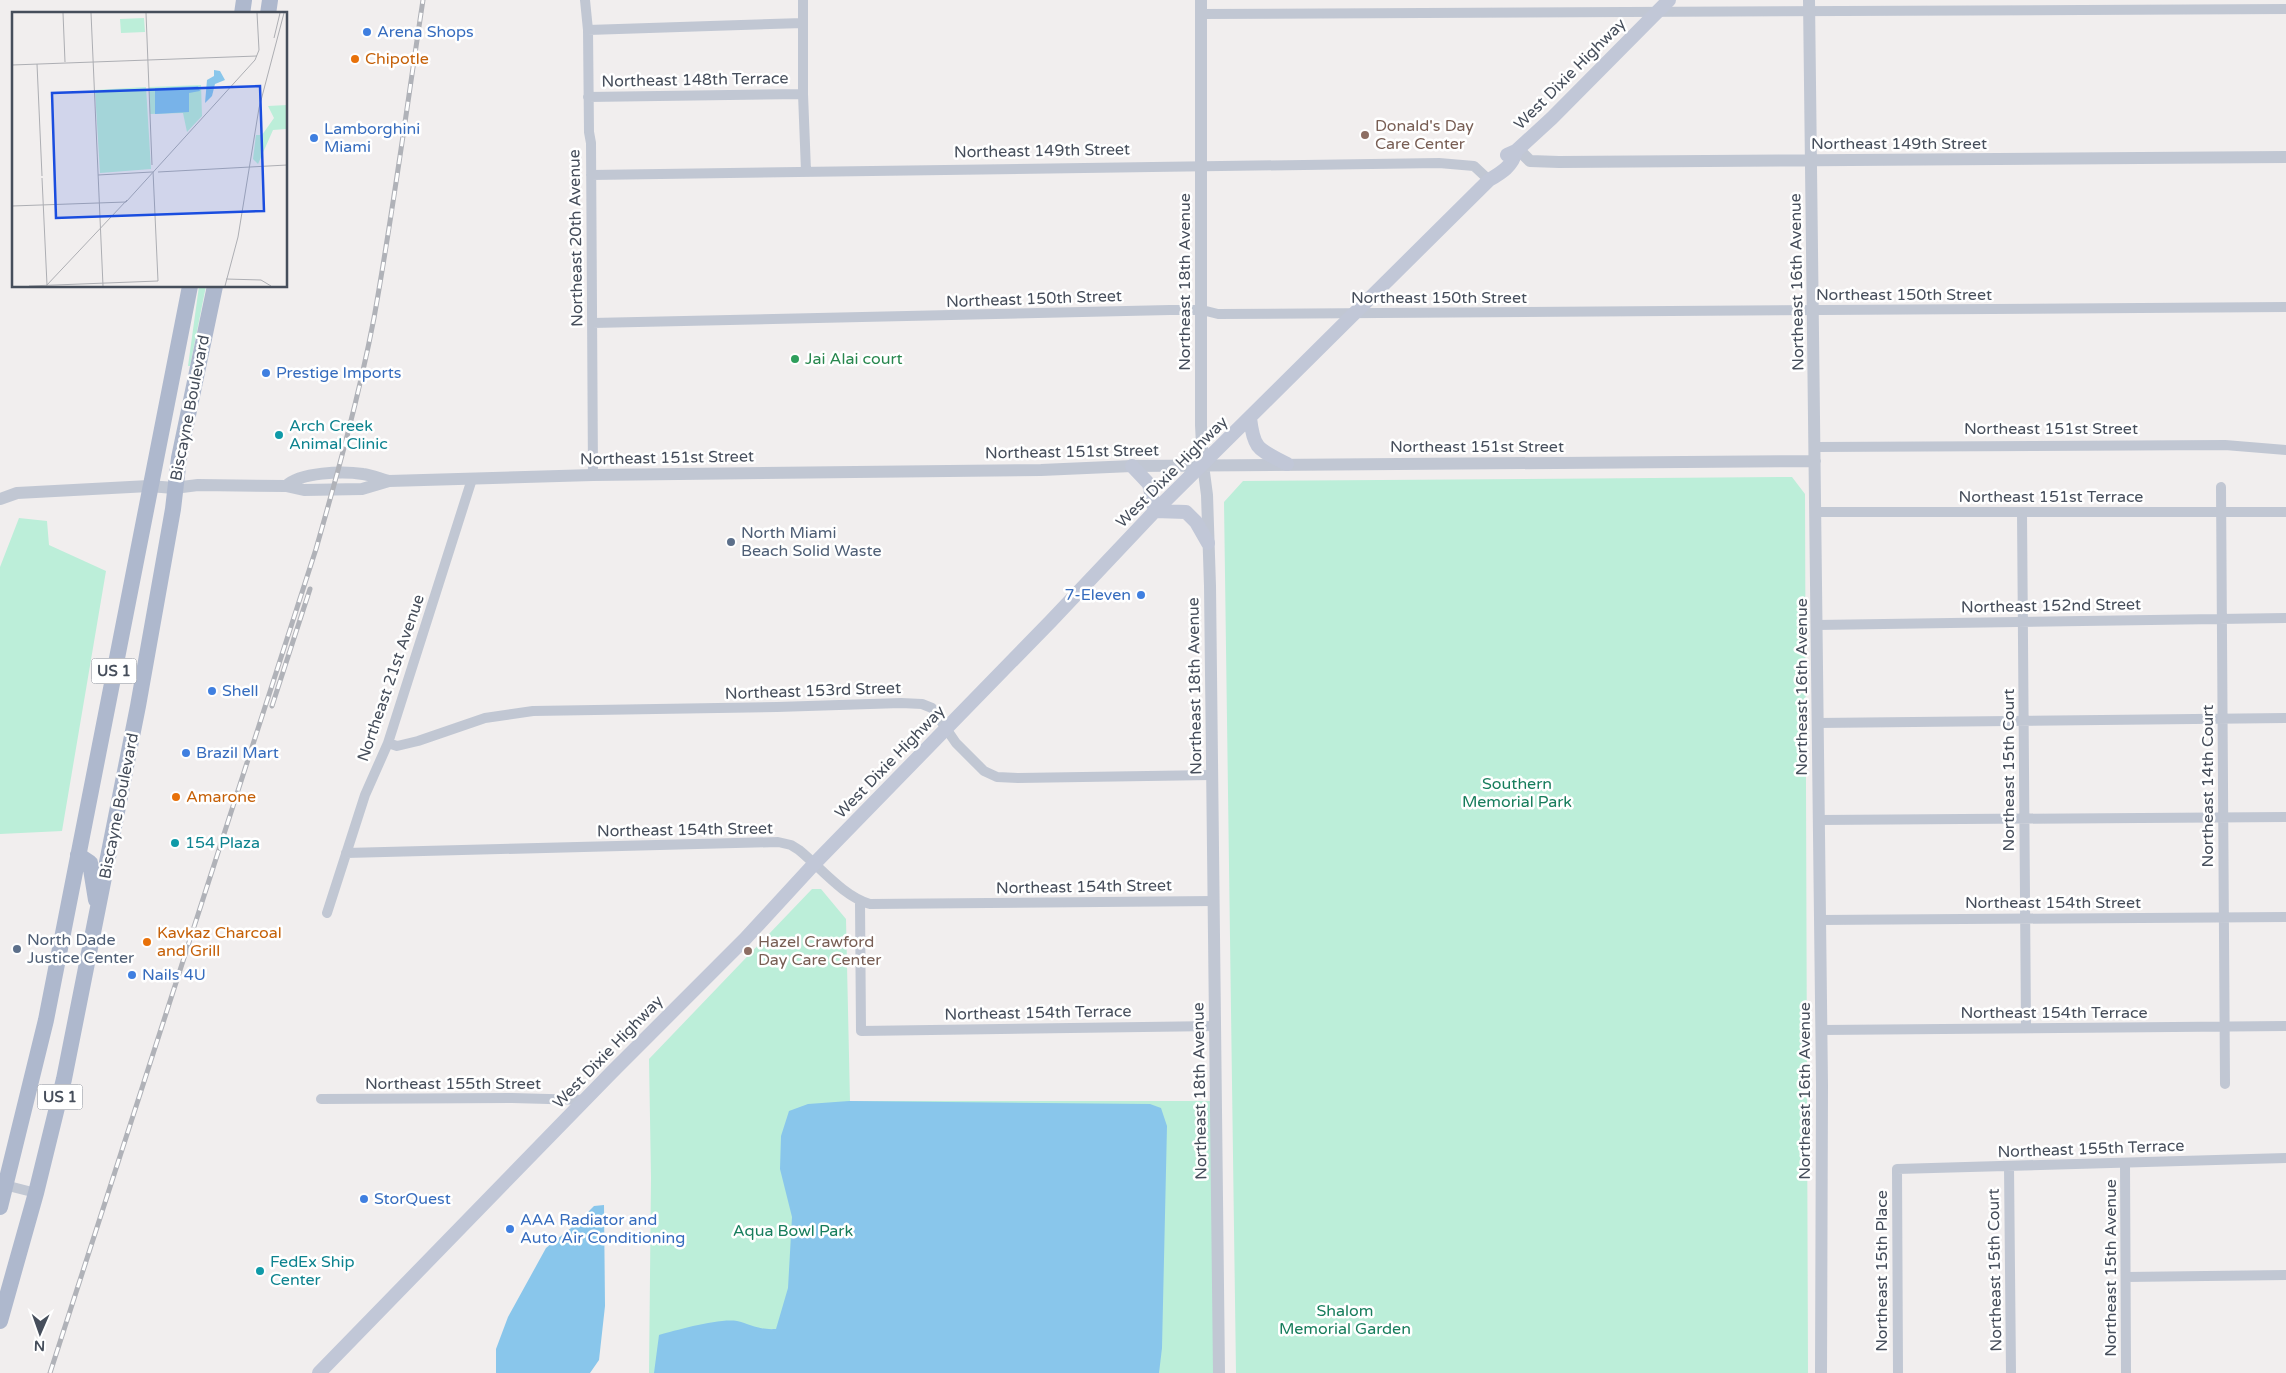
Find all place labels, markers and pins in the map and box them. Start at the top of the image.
place label: Arena Shops [377,22,474,42]
marker: Arena Shops [361,26,373,38]
place label: Chipotle [365,49,429,69]
marker: Chipotle [349,53,361,65]
place label: Donald's Day Care Center [1375,116,1474,154]
place label: Lamborghini Miami [324,119,420,157]
marker: Donald's Day Care Center [1359,129,1371,141]
marker: Lamborghini Miami [308,132,320,144]
place label: Jai Alai court [805,349,903,369]
marker: Jai Alai court [789,353,801,365]
place label: Prestige Imports [276,363,401,383]
marker: Prestige Imports [260,367,272,379]
place label: Arch Creek Animal Clinic [289,416,388,454]
marker: Arch Creek Animal Clinic [273,429,285,441]
place label: North Miami Beach Solid Waste [741,523,882,561]
marker: North Miami Beach Solid Waste [725,536,737,548]
place label: 7-Eleven [1064,585,1131,605]
marker: 7-Eleven [1135,589,1147,601]
place label: Shell [222,681,259,701]
marker: Shell [206,685,218,697]
place label: Brazil Mart [196,743,279,763]
marker: Brazil Mart [180,747,192,759]
place label: Amarone [186,787,256,807]
marker: Amarone [170,791,182,803]
place label: 154 Plaza [185,833,260,853]
marker: 154 Plaza [169,837,181,849]
place label: Kavkaz Charcoal and Grill [157,923,282,961]
place label: North Dade Justice Center [27,930,135,968]
place label: Hazel Crawford Day Care Center [758,932,882,970]
marker: Kavkaz Charcoal and Grill [141,936,153,948]
marker: North Dade Justice Center [11,943,23,955]
marker: Hazel Crawford Day Care Center [742,945,754,957]
place label: Nails 4U [142,965,206,985]
marker: Nails 4U [126,969,138,981]
place label: StorQuest [374,1189,451,1209]
marker: StorQuest [358,1193,370,1205]
place label: AAA Radiator and Auto Air Conditioning [520,1210,685,1248]
marker: AAA Radiator and Auto Air Conditioning [504,1223,516,1235]
place label: FedEx Ship Center [270,1252,355,1290]
marker: FedEx Ship Center [254,1265,266,1277]

